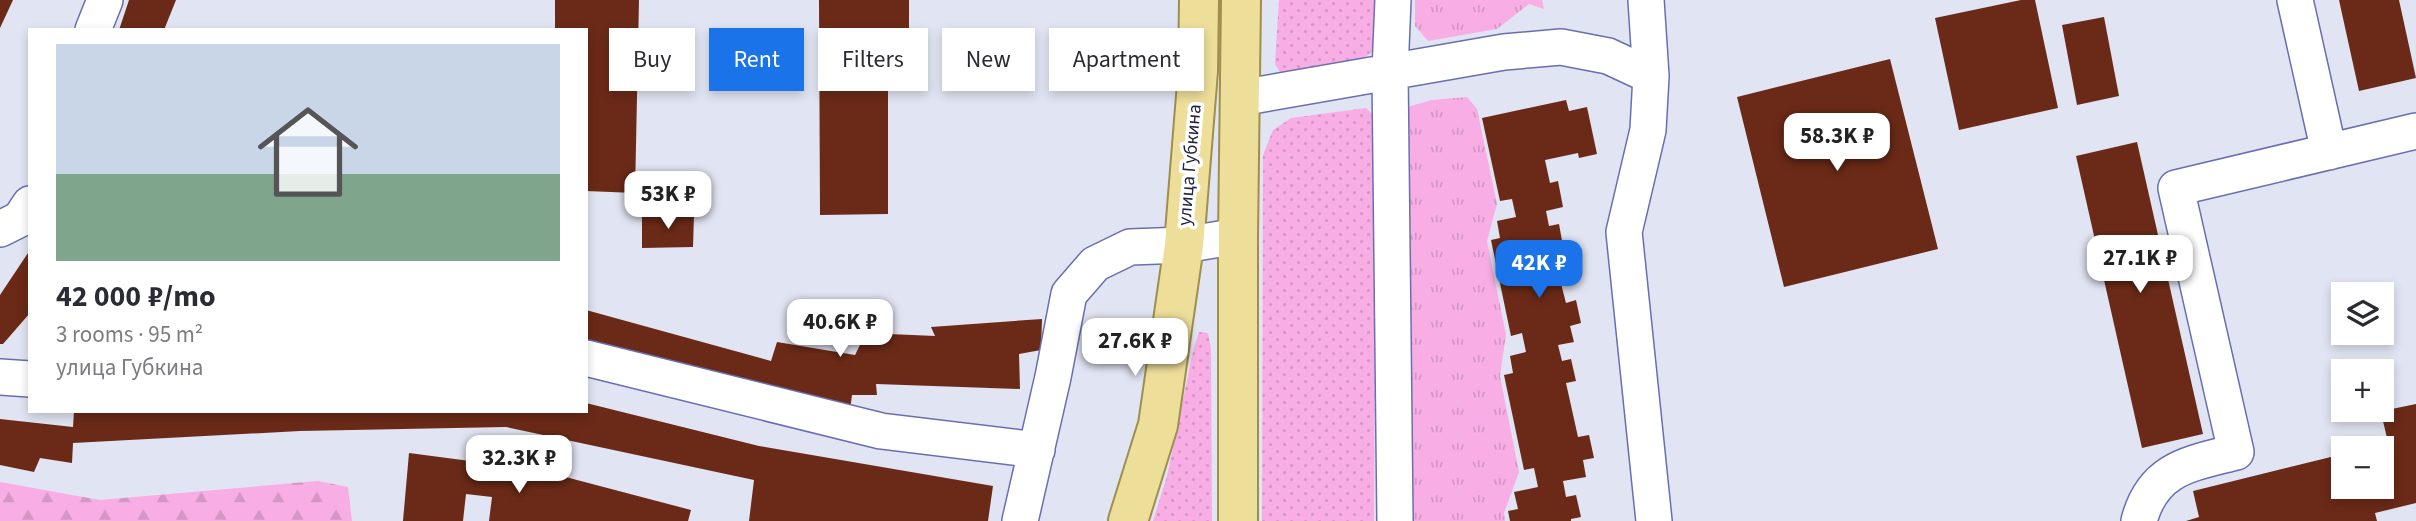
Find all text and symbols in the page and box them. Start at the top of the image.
chip: Buy [609,28,695,91]
chip: Rent [709,28,804,91]
chip: Filters [818,28,928,91]
chip: New [942,28,1035,91]
chip: Apartment [1049,28,1204,91]
icon: home [245,89,371,215]
street label: улица Губкина [1171,103,1209,227]
pin: 58.3K ₽ [1772,114,1902,173]
text: 58.3K ₽ [1800,119,1874,152]
pin: 53K ₽ [619,172,717,231]
text: 53K ₽ [640,177,696,210]
pin: 27.1K ₽ [2075,236,2205,295]
pin: 42K ₽ [1490,240,1588,300]
text: 27.1K ₽ [2103,241,2177,274]
text: 42K ₽ [1511,246,1567,279]
text: 42 000 ₽/mo [56,275,216,318]
map controls [2331,282,2394,499]
button: layers [2331,282,2394,345]
pin: 40.6K ₽ [775,300,905,359]
text: 40.6K ₽ [803,305,877,338]
text: 3 rooms · 95 m² [56,318,203,351]
pin: 27.6K ₽ [1070,318,1200,378]
text: 27.6K ₽ [1098,324,1172,357]
text: улица Губкина [56,351,203,384]
button: + [2331,359,2394,422]
pin: 32.3K ₽ [454,435,584,495]
button: − [2331,436,2394,499]
text: 32.3K ₽ [482,441,556,474]

